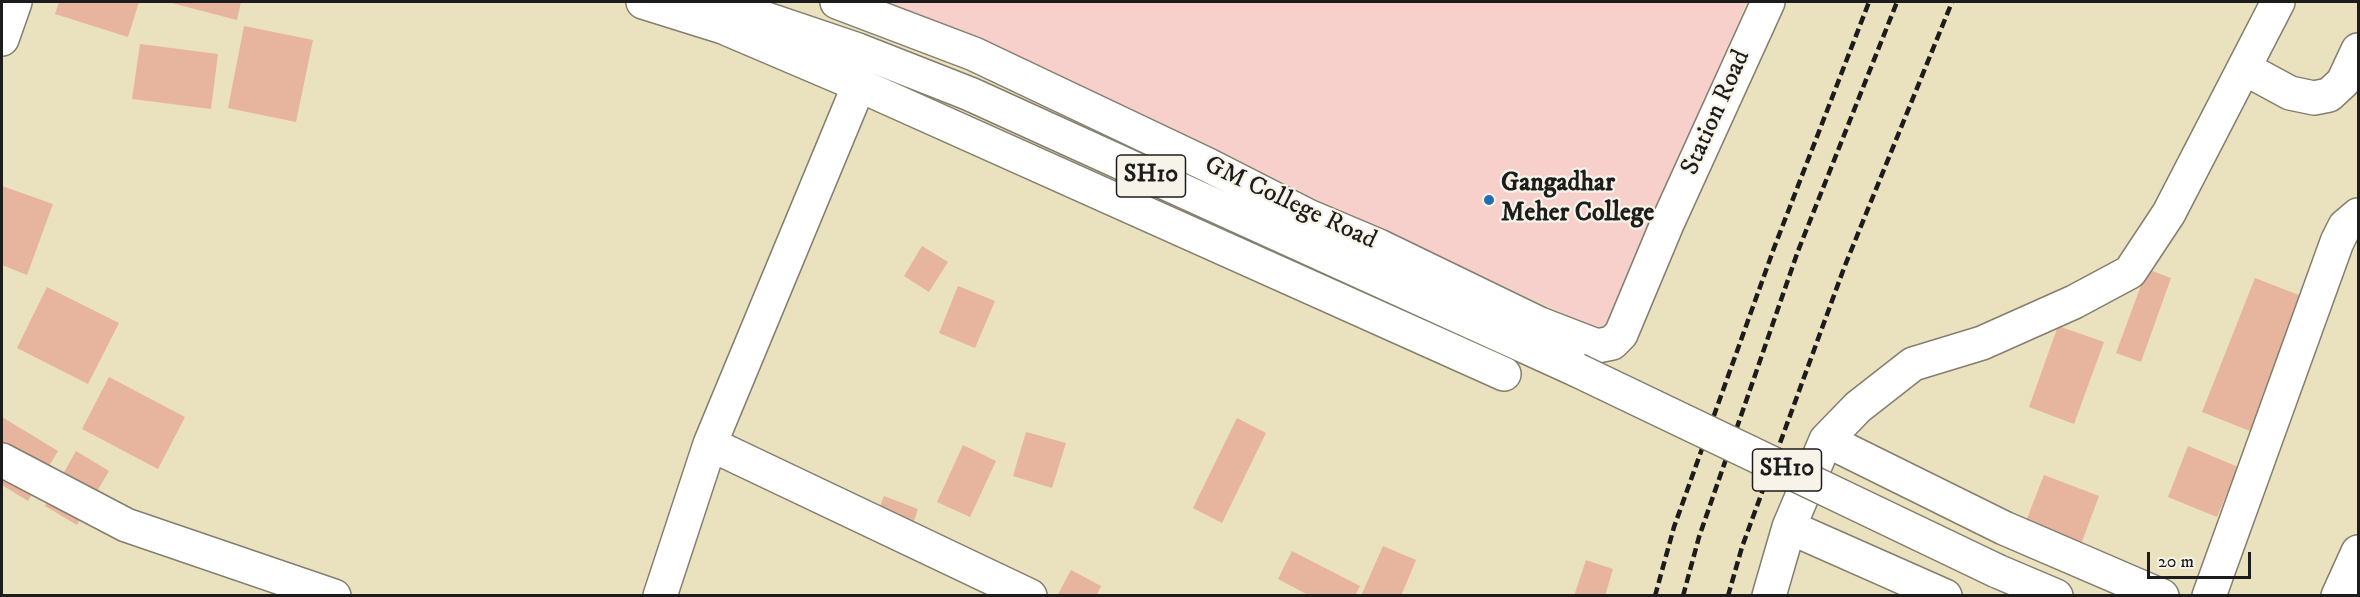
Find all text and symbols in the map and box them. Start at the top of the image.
street label: Station Road [1676,46,1758,180]
street label: GM College Road [1199,150,1381,258]
road number: SH10 [1116,155,1186,197]
place label: Gangadhar Meher College [1501,169,1654,230]
marker: Gangadhar Meher College [1482,193,1496,207]
road number: SH10 [1752,449,1822,491]
scale bar [2150,540,2254,578]
text: 20 m [2158,551,2194,573]

